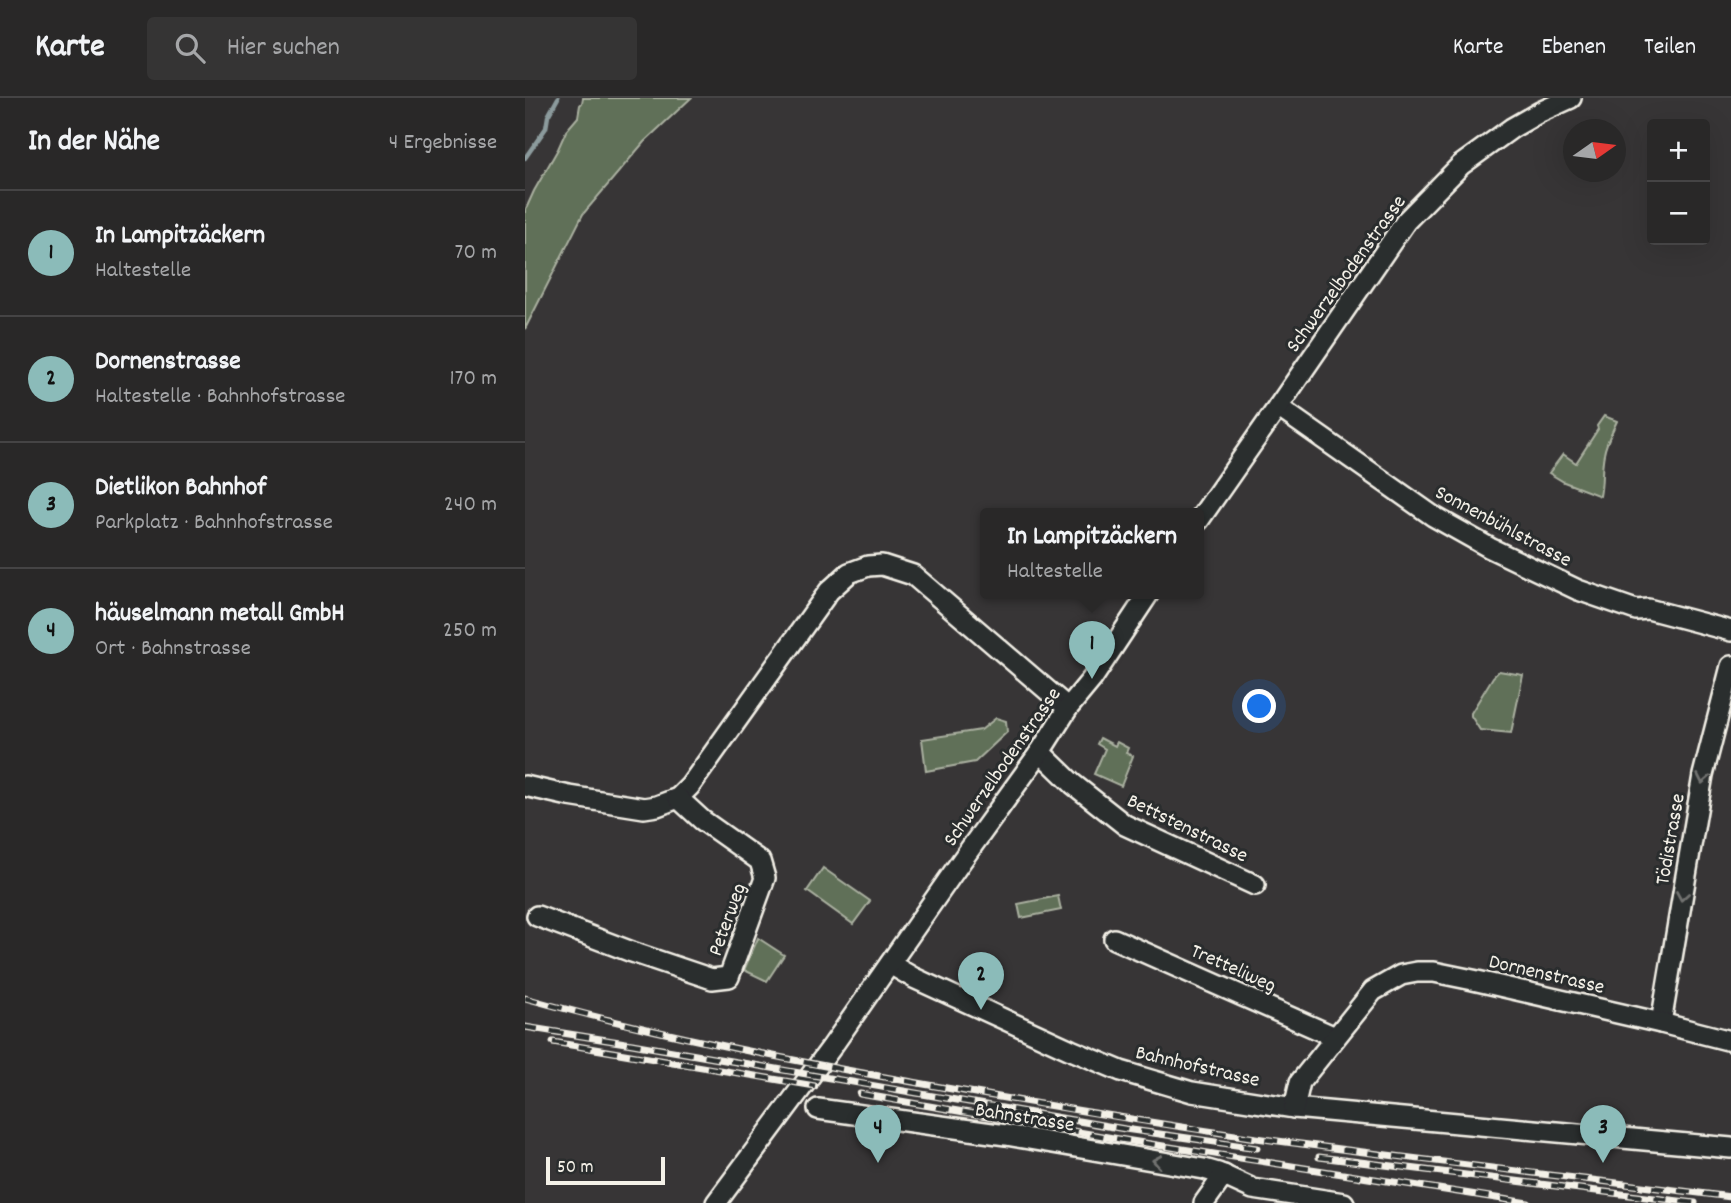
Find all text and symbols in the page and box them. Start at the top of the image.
search box [147,17,637,80]
text: Karte [35,25,105,72]
icon: search [171,29,209,67]
text: Hier suchen [227,30,340,67]
text: Karte [1453,31,1503,65]
text: Ebenen [1541,31,1606,65]
text: Teilen [1644,31,1696,65]
north arrow [1563,119,1626,182]
map controls [1647,119,1710,245]
button: + [1647,119,1710,182]
text: In der Nähe [28,122,160,165]
text: 4 Ergebnisse [389,127,497,160]
button: − [1647,182,1710,245]
street label: Schwerzelbodenstrasse [1280,190,1415,360]
text: In Lampitzäckern [95,218,265,255]
text: 1 [48,237,54,270]
text: 70 m [455,237,497,270]
text: Haltestelle [95,255,191,288]
text: Dornenstrasse [95,344,241,381]
text: 2 [46,363,56,396]
text: 170 m [450,363,497,396]
text: Haltestelle · Bahnhofstrasse [95,381,346,414]
text: Dietlikon Bahnhof [95,470,266,507]
street label: Sonnenbühlstrasse [1429,479,1576,576]
text: 3 [46,489,56,522]
text: 240 m [444,489,497,522]
text: Parkplatz · Bahnhofstrasse [95,507,333,540]
popup [980,508,1204,599]
text: In Lampitzäckern [1007,519,1177,556]
text: Haltestelle [1007,556,1103,589]
text: häuselmann metall GmbH [95,596,345,633]
text: 4 [46,615,56,648]
text: 250 m [443,615,497,648]
pin: 1 [1069,621,1115,679]
text: Ort · Bahnstrasse [95,633,251,666]
street label: Schwerzelbodenstrasse [937,682,1070,854]
your location [1242,689,1276,723]
one-way arrow [1696,773,1711,785]
street label: Bettstenstrasse [1121,787,1252,872]
street label: Tödistrasse [1649,791,1695,888]
street label: Peterweg [702,879,756,961]
one-way arrow [1675,890,1690,901]
street label: Tretteliweg [1185,938,1280,1002]
street label: Dornenstrasse [1486,948,1607,1004]
pin: 2 [958,952,1004,1010]
street label: Bahnhofstrasse [1132,1039,1262,1097]
street label: Bahnstrasse [973,1096,1076,1142]
pin: 4 [855,1105,901,1163]
pin: 3 [1580,1105,1626,1163]
scale bar [546,1154,665,1186]
one-way arrow [1151,1154,1163,1169]
text: 50 m [557,1155,594,1182]

